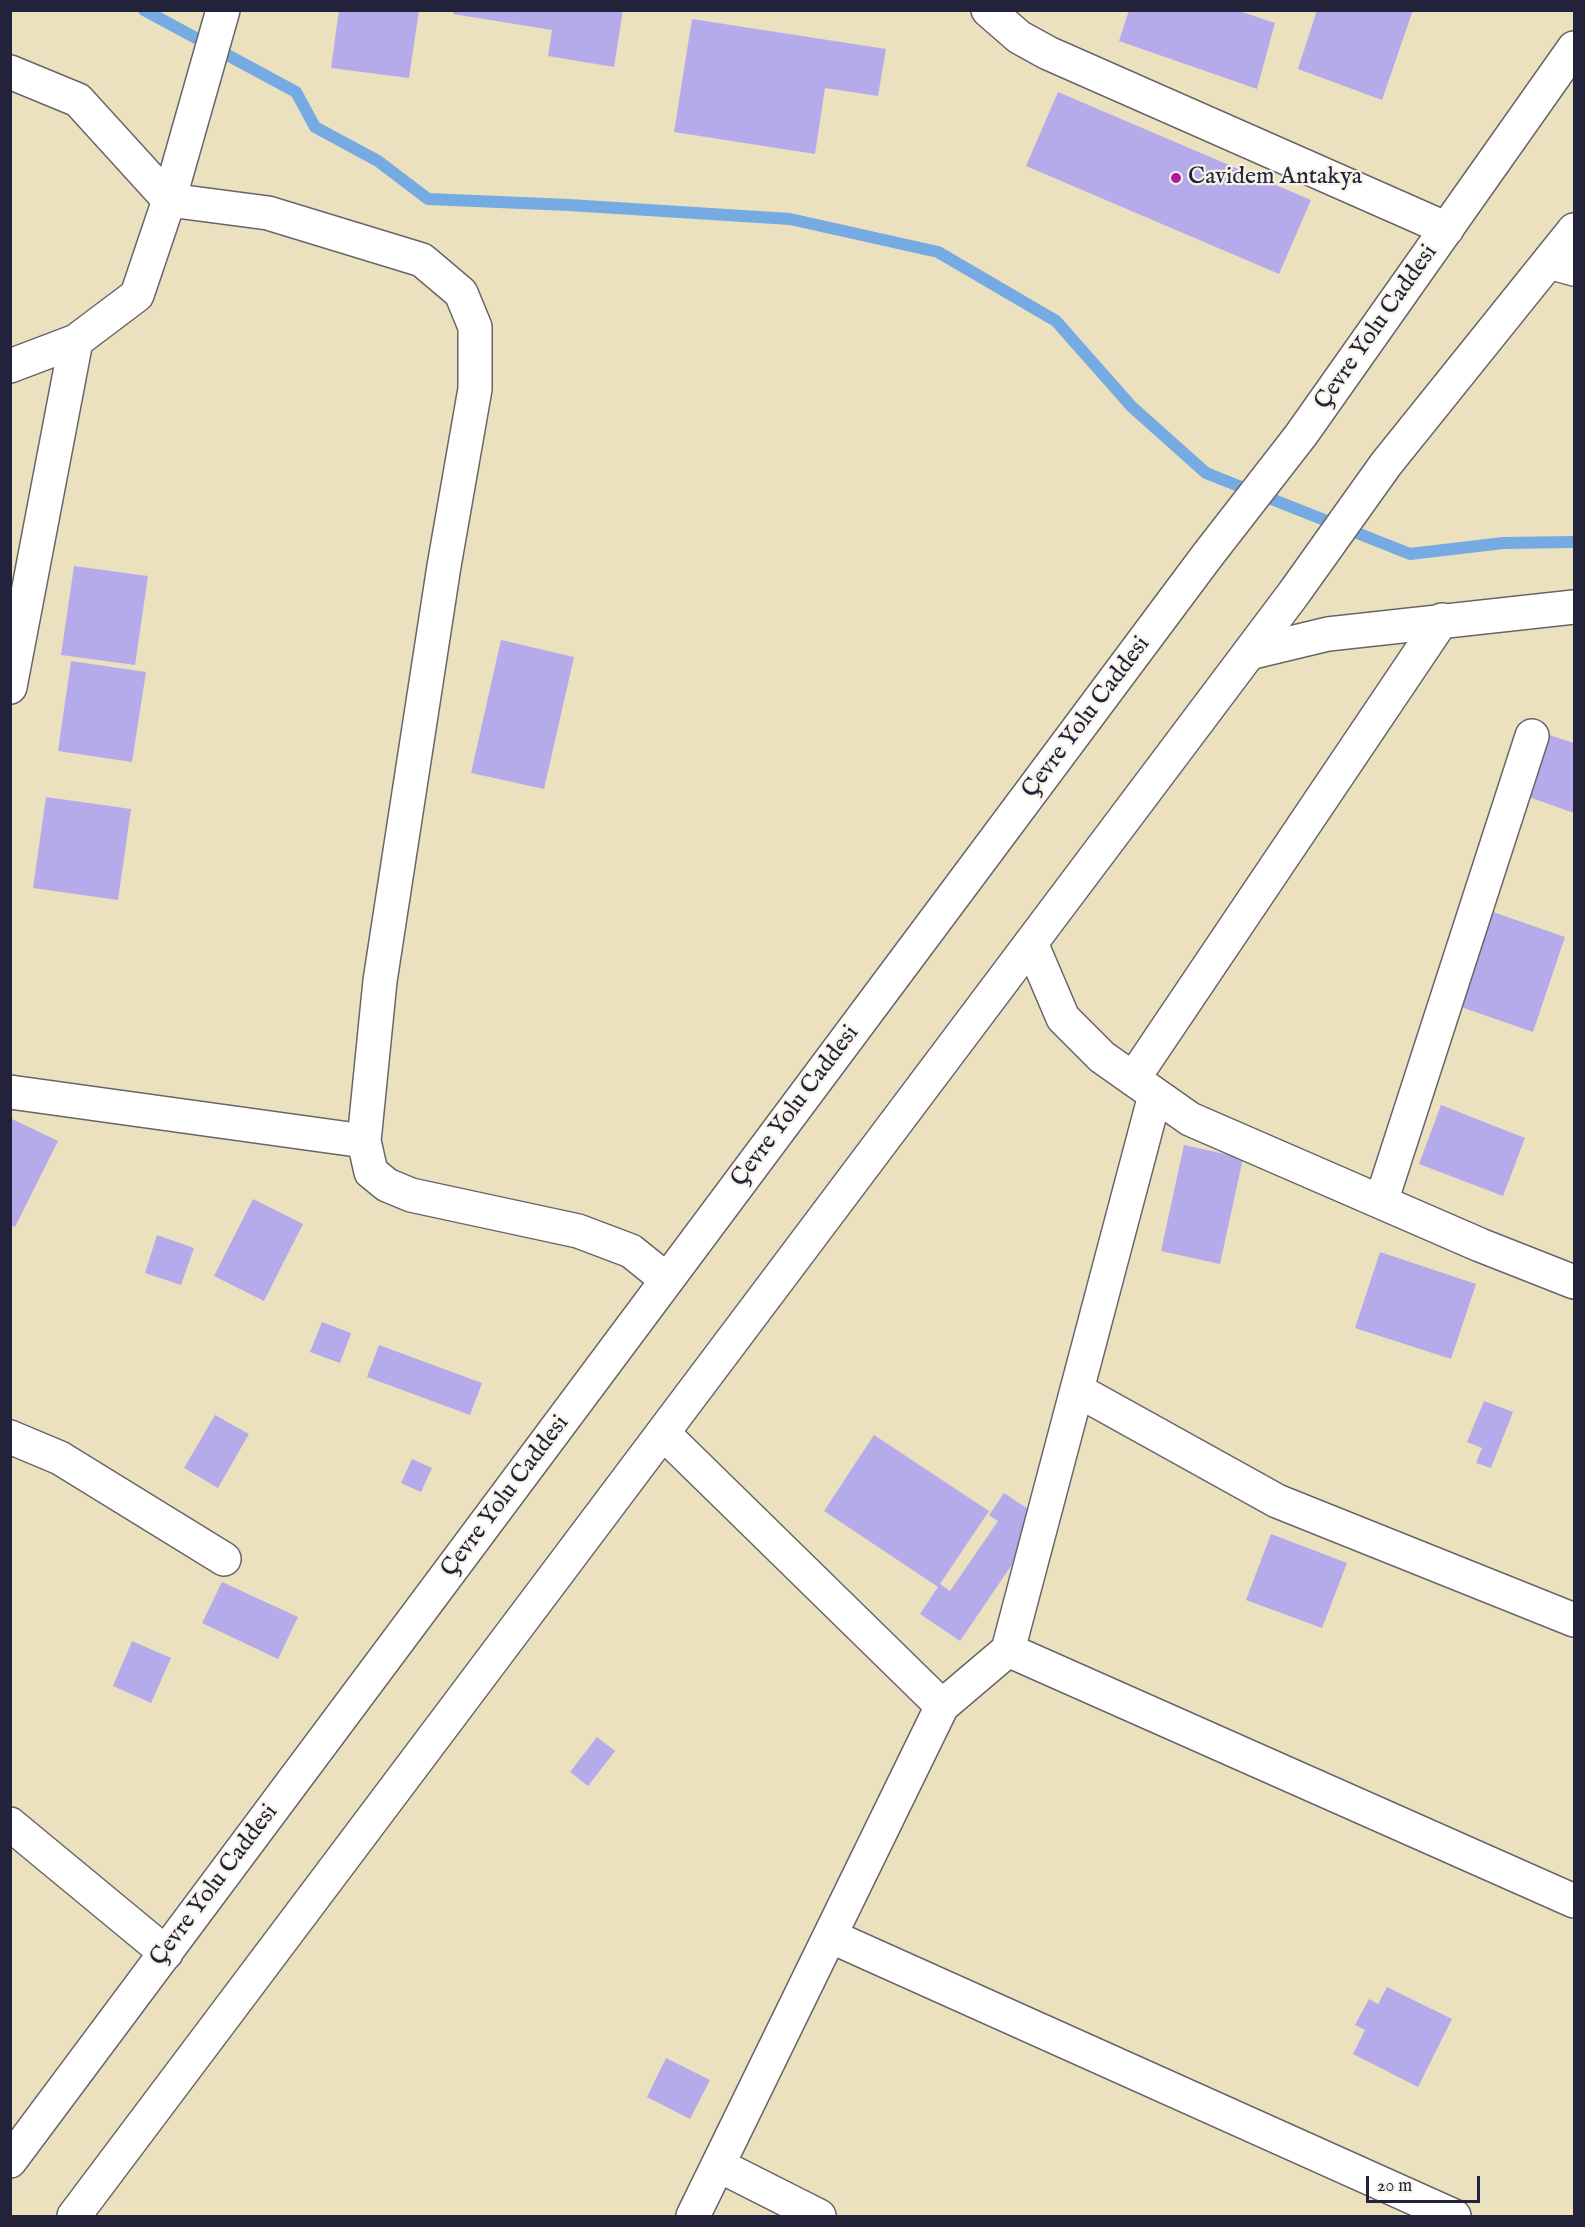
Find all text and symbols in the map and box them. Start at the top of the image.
place label: Cavidem Antakya [1188,164,1362,192]
marker: Cavidem Antakya [1169,171,1183,185]
street label: Çevre Yolu Caddesi [1309,240,1445,416]
street label: Çevre Yolu Caddesi [1017,632,1157,804]
street label: Çevre Yolu Caddesi [726,1021,866,1193]
street label: Çevre Yolu Caddesi [436,1411,576,1583]
street label: Çevre Yolu Caddesi [145,1800,285,1972]
scale bar [1369,2164,1483,2202]
text: 20 m [1377,2175,1412,2198]

